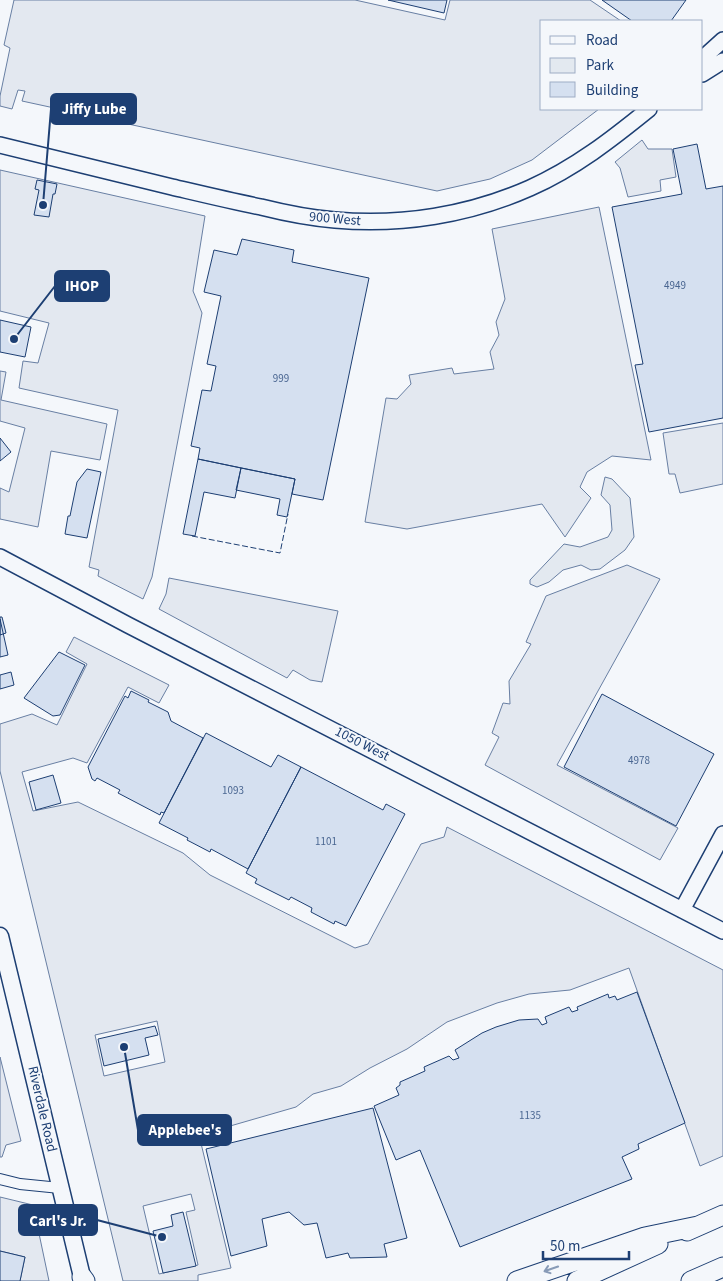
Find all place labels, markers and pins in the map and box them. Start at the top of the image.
callout: Jiffy Lube [51,94,136,124]
callout: IHOP [55,271,109,301]
callout: Applebee's [138,1115,231,1145]
callout: Carl's Jr. [19,1205,97,1235]

